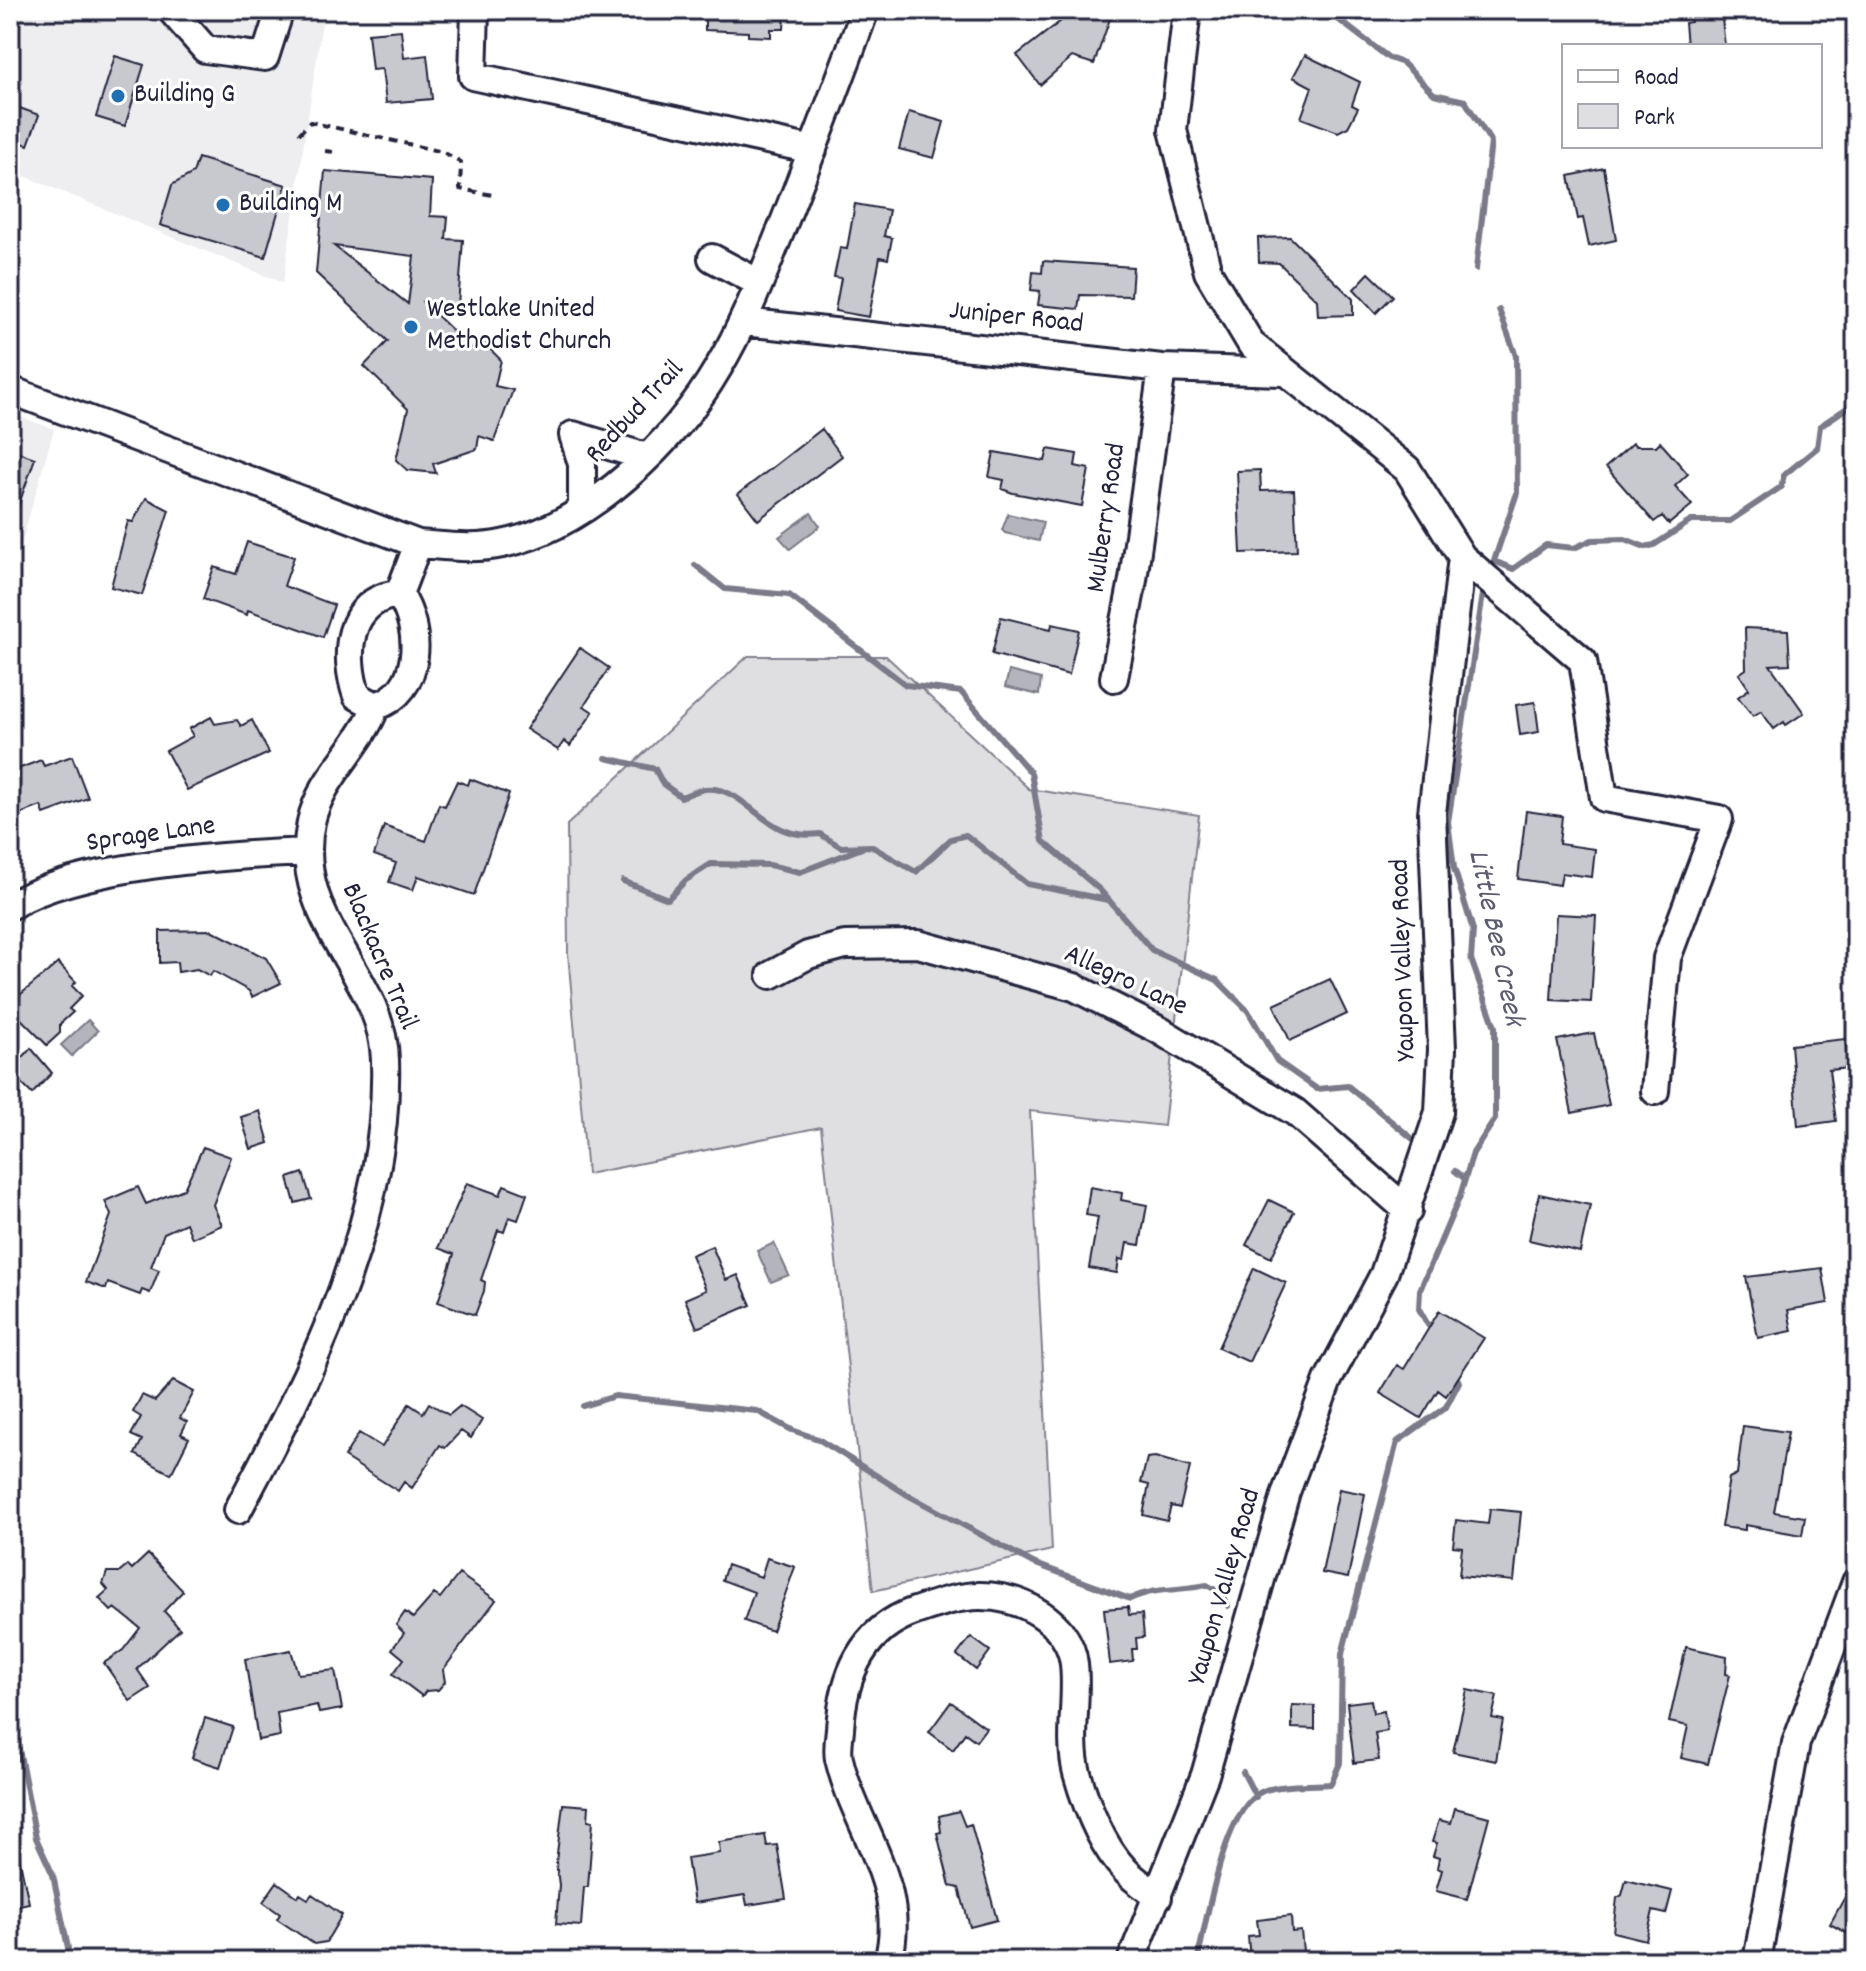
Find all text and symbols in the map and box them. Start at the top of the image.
legend [1562,44,1822,148]
text: Road [1634,62,1679,96]
place label: Building G [134,76,235,116]
marker: Building G [109,87,127,105]
text: Park [1634,102,1675,136]
place label: Building M [239,185,342,225]
marker: Building M [214,196,232,214]
place label: Westlake United Methodist Church [427,291,611,363]
street label: Juniper Road [947,292,1085,346]
marker: Westlake United Methodist Church [402,318,420,336]
street label: Redbud Trail [577,352,695,474]
street label: Mulberry Road [1078,441,1138,595]
street label: Sprage Lane [84,807,218,865]
water label: Little Bee Creek [1454,846,1534,1033]
street label: Yaupon Valley Road [1381,858,1429,1062]
street label: Blackacre Trail [329,877,427,1037]
street label: Allegro Lane [1057,936,1193,1028]
street label: Yaupon Valley Road [1179,1484,1273,1690]

